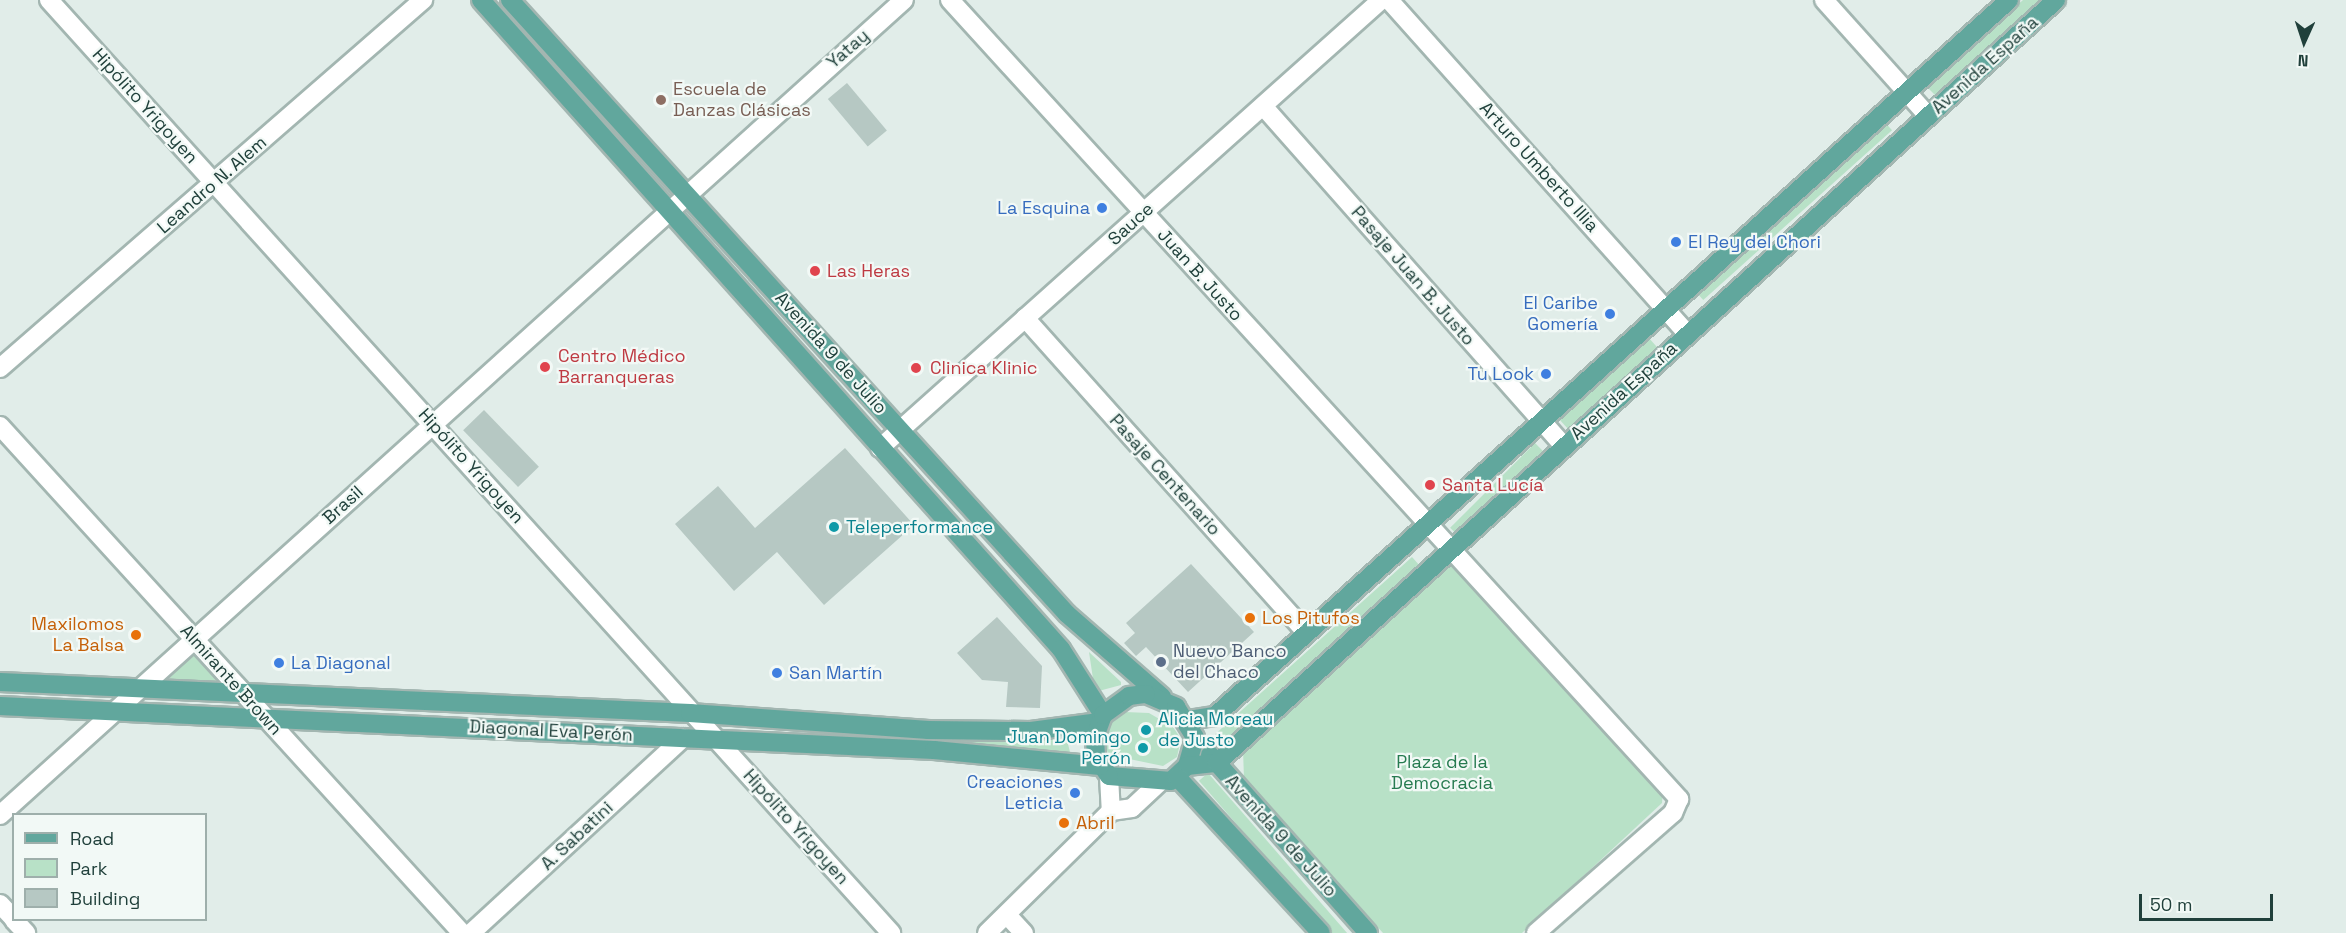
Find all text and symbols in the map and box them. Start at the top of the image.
street label: Avenida España [1927,11,2043,119]
north arrow [2274,12,2334,72]
street label: Yatay [823,25,873,73]
street label: Hipólito Yrigoyen [88,44,202,168]
text: N [2297,50,2309,71]
place label: Escuela de Danzas Clásicas [673,79,811,122]
marker: Escuela de Danzas Clásicas [654,93,668,107]
street label: Arturo Umberto Illia [1475,97,1603,237]
street label: Leandro N. Alem [153,131,271,239]
place label: La Esquina [997,197,1090,219]
street label: Sauce [1104,198,1158,250]
marker: La Esquina [1095,201,1109,215]
street label: Pasaje Juan B. Justo [1346,202,1480,350]
street label: Juan B. Justo [1153,224,1247,326]
place label: El Rey del Chori [1688,231,1821,253]
marker: El Rey del Chori [1669,235,1683,249]
place label: Las Heras [827,260,910,282]
marker: Las Heras [808,264,822,278]
street label: Avenida 9 de Julio [771,288,891,418]
place label: El Caribe Gomería [1523,293,1598,336]
marker: El Caribe Gomería [1603,307,1617,321]
street label: Avenida España [1566,337,1682,445]
place label: Centro Médico Barranqueras [558,346,686,388]
place label: Clinica Klinic [930,357,1038,379]
marker: Centro Médico Barranqueras [536,358,554,376]
marker: Clinica Klinic [907,359,925,377]
place label: Tu Look [1467,363,1534,385]
marker: Tu Look [1539,367,1553,381]
street label: Hipólito Yrigoyen [414,404,528,528]
street label: Pasaje Centenario [1105,410,1225,540]
place label: Santa Lucía [1442,474,1544,496]
marker: Santa Lucía [1423,478,1437,492]
street label: Brasil [318,481,368,529]
place label: Teleperformance [846,516,993,538]
marker: Teleperformance [827,520,841,534]
place label: Los Pitufos [1262,607,1360,629]
marker: Los Pitufos [1243,611,1257,625]
place label: Maxilomos La Balsa [31,614,124,656]
street label: Almirante Brown [176,620,286,740]
marker: Maxilomos La Balsa [129,628,143,642]
place label: Nuevo Banco del Chaco [1173,641,1287,684]
place label: La Diagonal [291,652,391,674]
marker: Nuevo Banco del Chaco [1154,655,1168,669]
marker: La Diagonal [272,656,286,670]
place label: San Martín [789,662,882,684]
marker: San Martín [770,666,784,680]
place label: Alicia Moreau de Justo [1158,709,1273,752]
street label: Diagonal Eva Perón [469,716,633,746]
marker: Alicia Moreau de Justo [1139,723,1153,737]
place label: Juan Domingo Perón [1007,727,1131,770]
marker: Juan Domingo Perón [1136,741,1150,755]
park label: Plaza de la Democracia [1391,752,1493,795]
street label: Hipólito Yrigoyen [739,765,853,889]
street label: Avenida 9 de Julio [1221,771,1341,901]
place label: Creaciones Leticia [967,772,1063,814]
marker: Creaciones Leticia [1068,786,1082,800]
street label: A. Sabatini [536,797,618,875]
place label: Abril [1076,812,1115,834]
legend [12,813,207,921]
marker: Abril [1057,816,1071,830]
text: Road [70,827,114,850]
text: Park [70,857,107,880]
scale bar [2142,882,2276,920]
text: Building [70,887,140,910]
text: 50 m [2150,893,2192,916]

